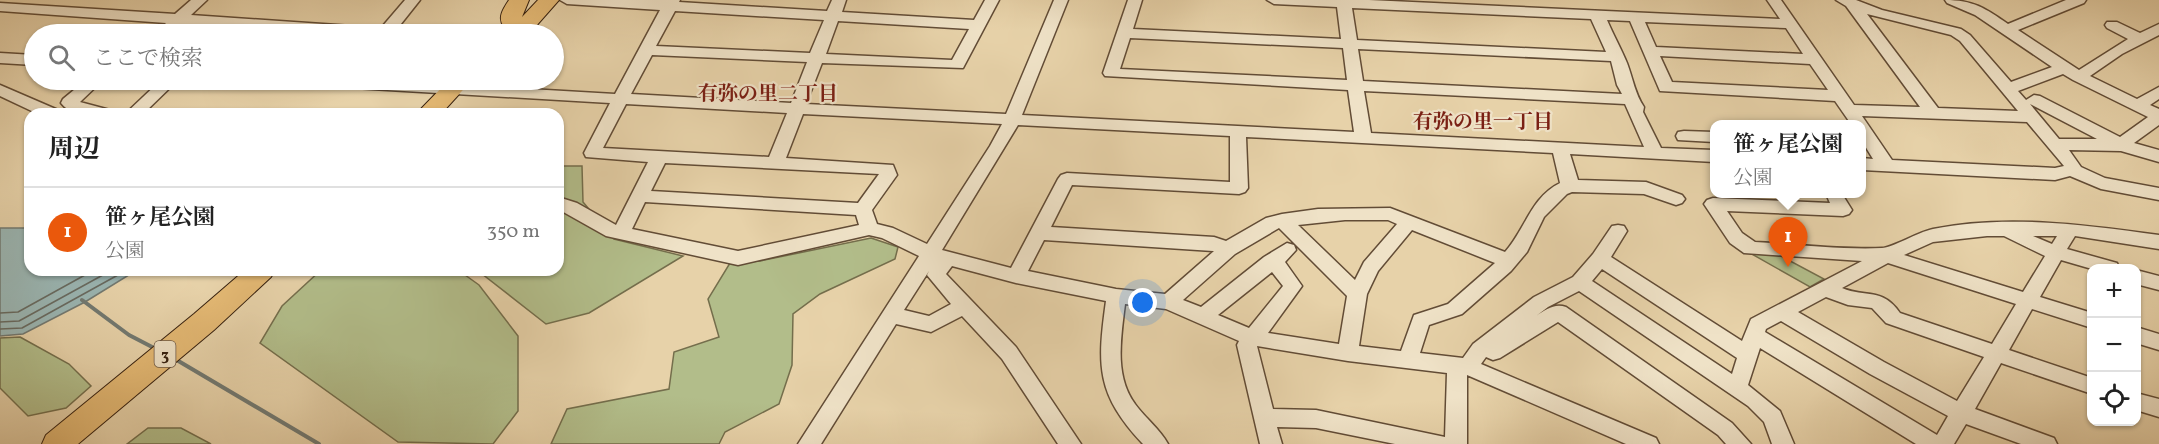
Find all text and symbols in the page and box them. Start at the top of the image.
search box [24,24,564,90]
icon: search [45,41,78,74]
text: ここで検索 [93,44,203,75]
district label: 有弥の里二丁目 [698,81,838,109]
district label: 有弥の里一丁目 [1413,109,1553,137]
popup [1710,120,1866,198]
text: 笹ヶ尾公園 [1733,130,1843,161]
text: 周辺 [48,132,100,168]
text: 公園 [1733,165,1773,193]
text: 笹ヶ尾公園 [105,203,215,234]
text: 1 [63,218,72,246]
text: 350 m [487,218,540,246]
pin: 1 [1768,218,1808,267]
text: 公園 [105,238,145,266]
map controls [2087,264,2141,426]
button: + [2087,264,2141,318]
your location [1128,288,1157,317]
button: − [2087,318,2141,372]
road number: 3 [154,341,176,367]
button: locate [2087,372,2141,426]

